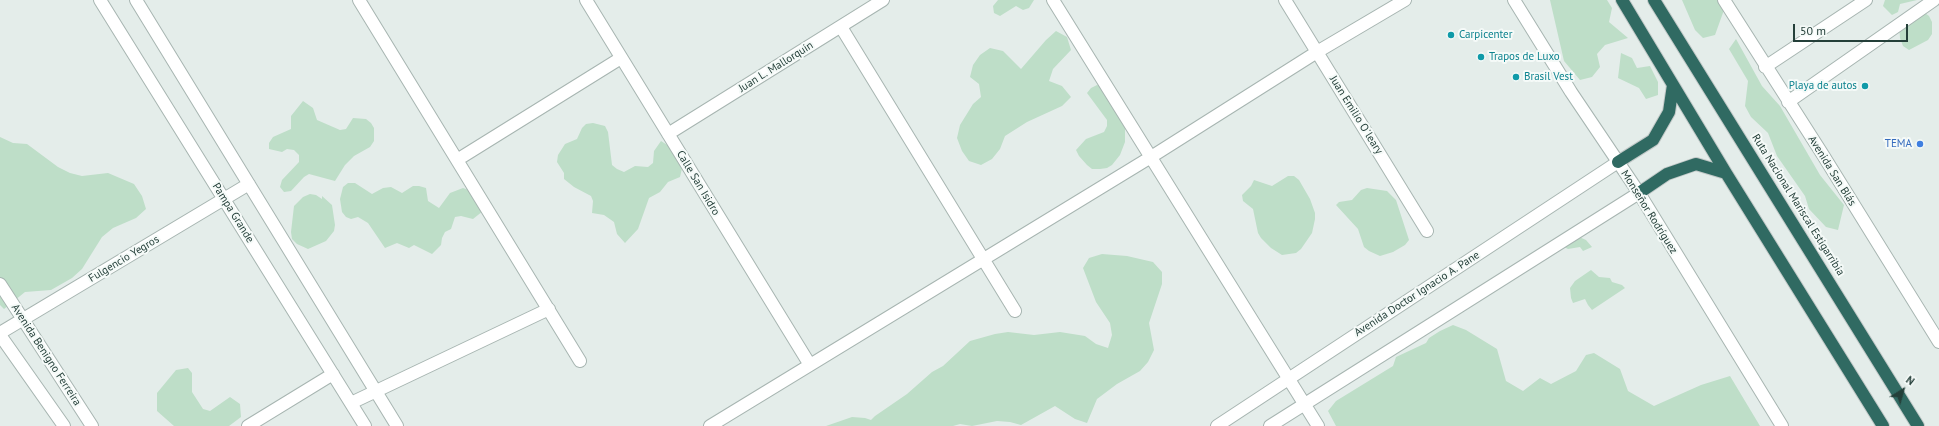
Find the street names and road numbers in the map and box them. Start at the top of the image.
street label: Juan L. Mallorquin [736,39,816,95]
street label: Juan Emilio O´leary [1327,73,1385,157]
street label: Ruta Nacional Mariscal Estigarribia [1749,132,1847,278]
street label: Avenida San Blás [1805,134,1859,208]
street label: Calle San Isidro [674,148,722,218]
street label: Monseñor Rodríguez [1618,168,1680,256]
street label: Pampa Grande [209,181,257,245]
street label: Fulgencio Yegros [86,233,162,285]
street label: Avenida Doctor Ignacio A. Pane [1352,249,1482,339]
street label: Avenida Benigno Ferreira [8,302,84,408]

